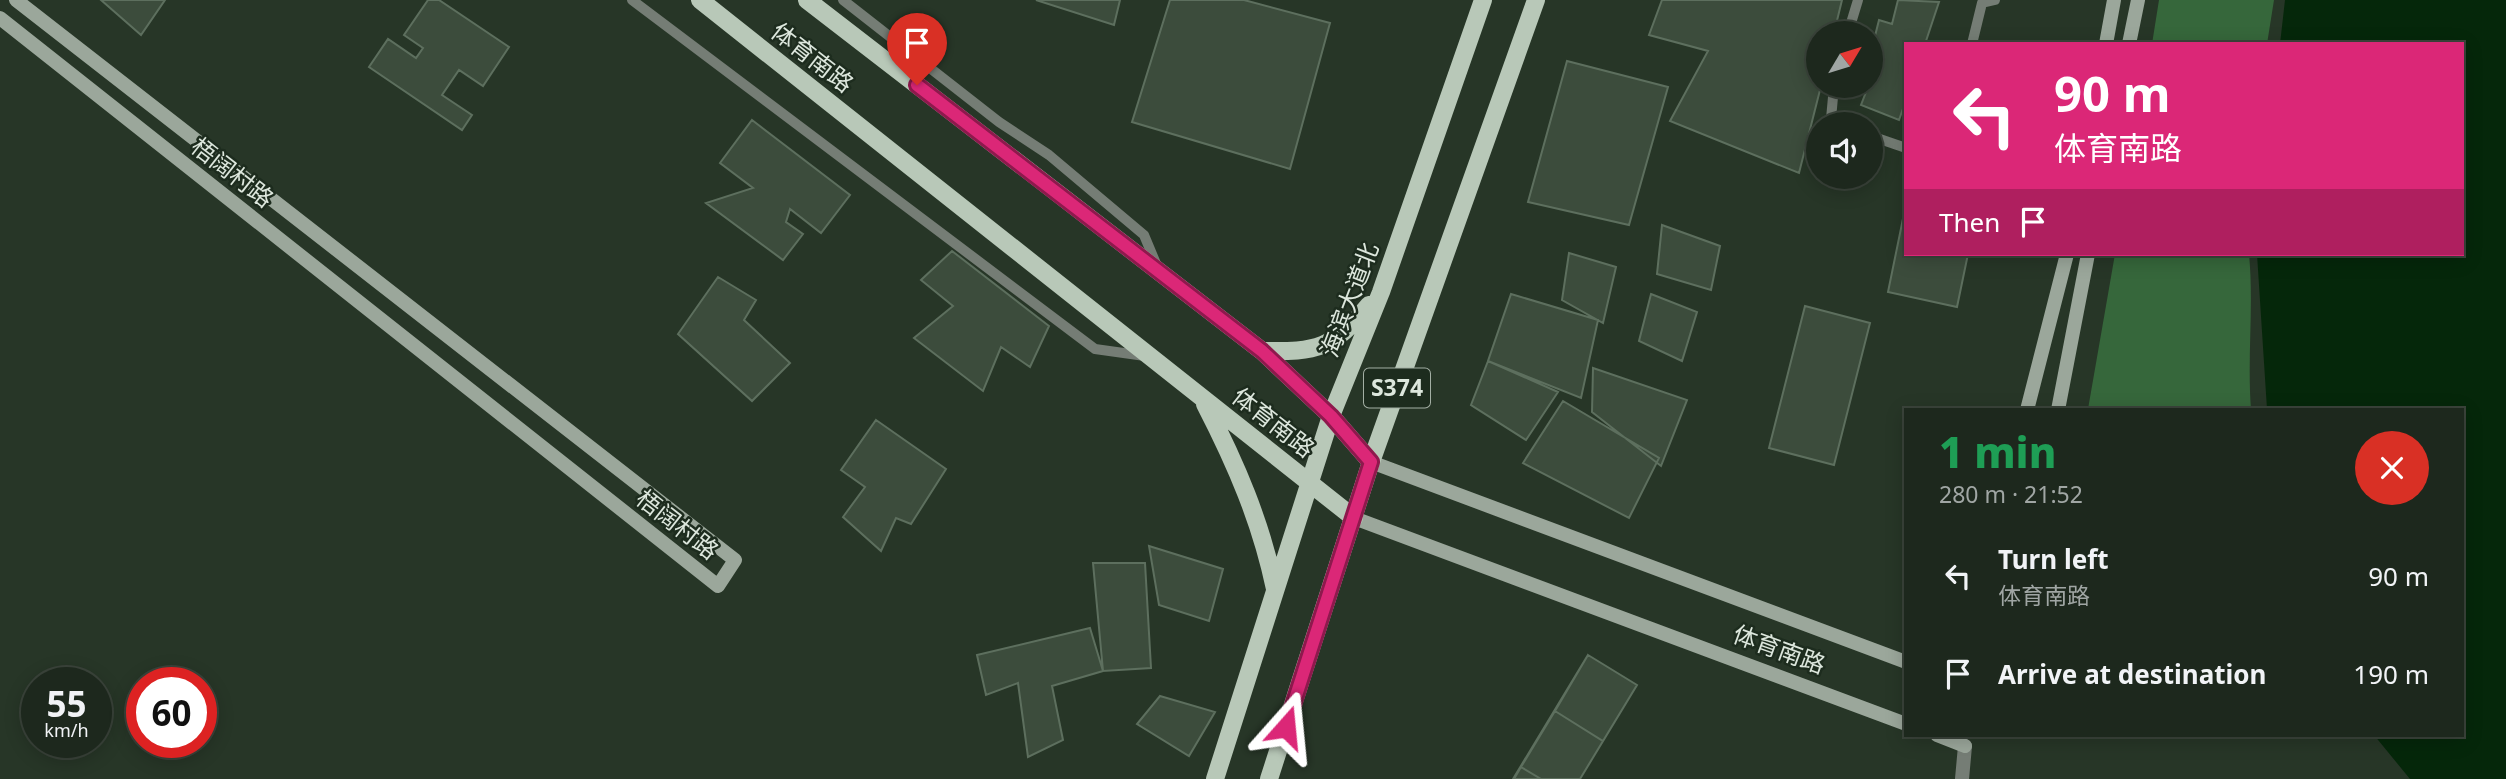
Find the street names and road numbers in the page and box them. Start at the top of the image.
street label: 体育南路 [765,14,861,99]
street label: 梧阔村路 [185,129,281,214]
street label: 海滨大道北 [1312,238,1386,361]
road number: S374 [1364,368,1430,408]
street label: 体育南路 [1226,379,1322,464]
street label: 梧阔村路 [630,481,726,566]
street label: 体育南路 [1729,617,1830,681]

